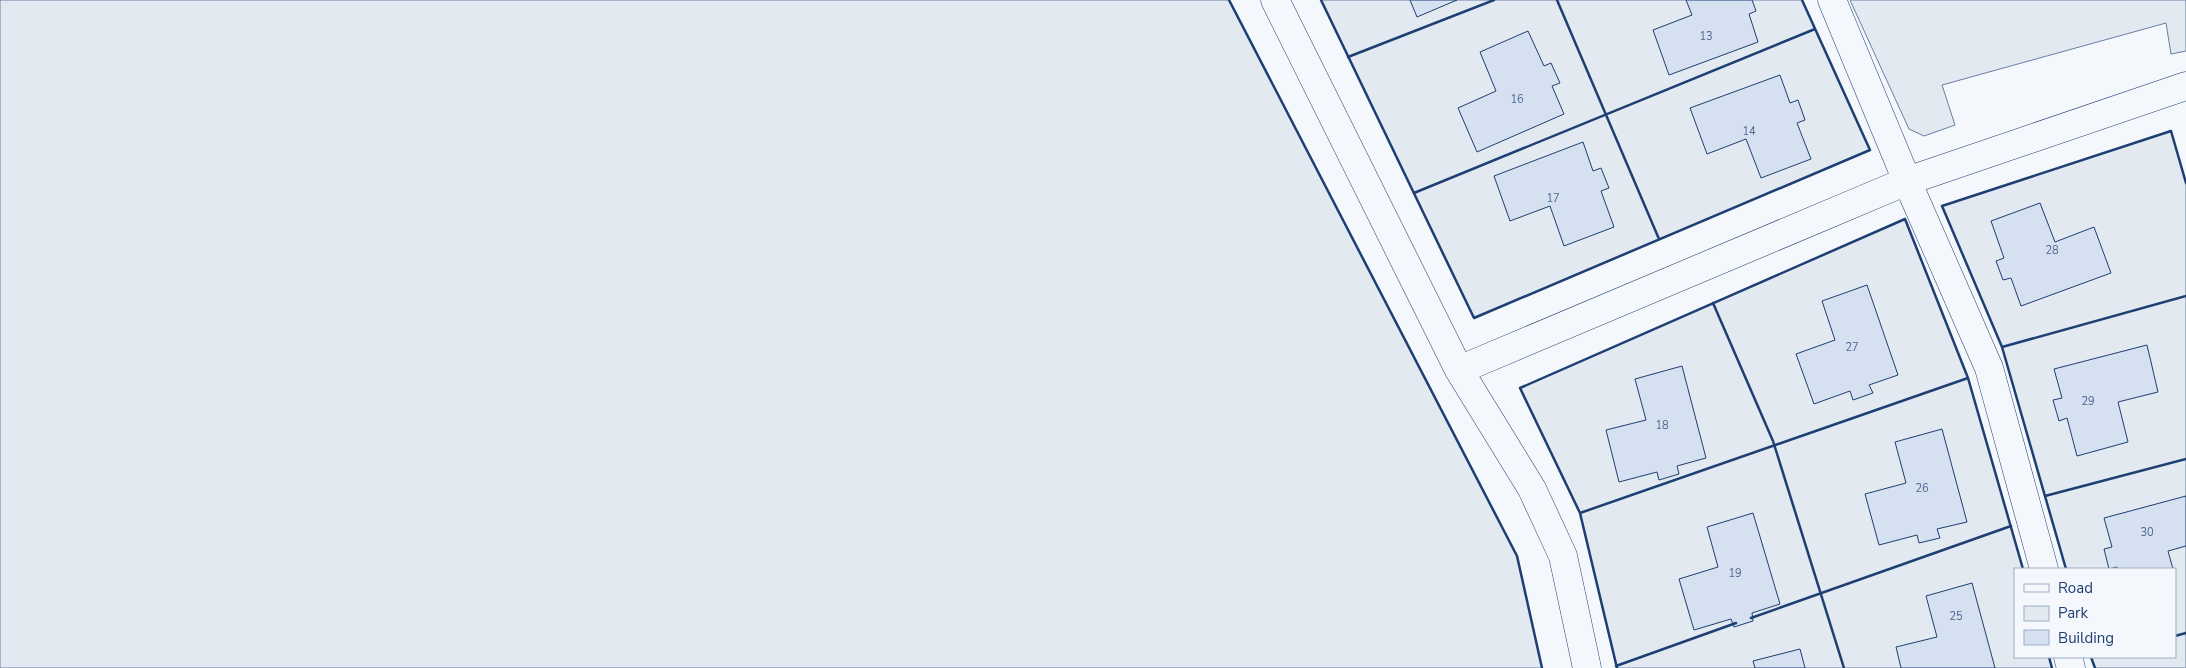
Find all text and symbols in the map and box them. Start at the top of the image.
house number: 13 [1699,29,1713,44]
house number: 16 [1510,92,1524,107]
house number: 14 [1742,124,1756,139]
house number: 17 [1546,191,1560,206]
house number: 28 [2045,243,2059,258]
house number: 27 [1845,340,1859,355]
house number: 29 [2081,394,2095,409]
house number: 18 [1655,418,1669,433]
house number: 26 [1915,481,1929,496]
house number: 30 [2140,525,2154,540]
house number: 19 [1728,566,1742,581]
legend [2014,568,2176,658]
text: Road [2058,578,2093,598]
text: Park [2058,603,2088,623]
house number: 25 [1949,609,1963,624]
text: Building [2058,628,2114,648]

